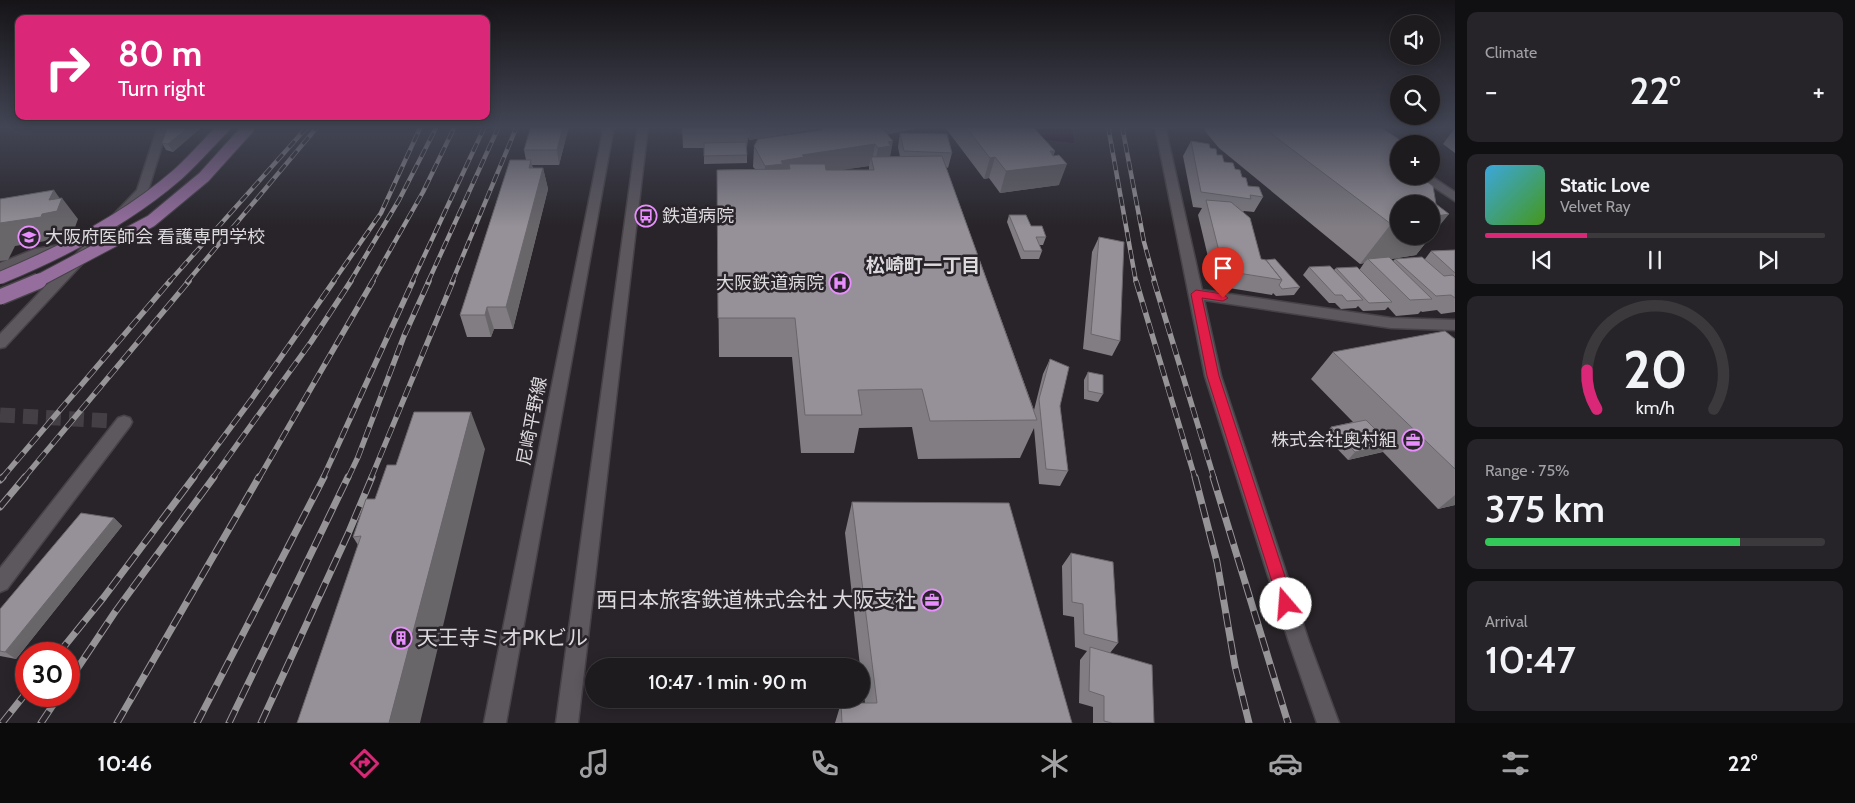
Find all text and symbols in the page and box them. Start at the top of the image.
map controls [1390,15,1440,245]
button: sound [1390,15,1440,65]
text: 80 m [118,32,202,75]
icon: right [35,35,100,100]
text: Climate [1485,43,1537,62]
text: 22° [1629,67,1681,114]
text: − [1485,74,1497,108]
text: + [1813,74,1825,108]
text: Turn right [118,75,205,102]
button: search [1390,75,1440,125]
button: + [1390,135,1440,185]
text: Static Love [1560,174,1650,197]
button: − [1390,195,1440,245]
text: Velvet Ray [1560,197,1631,216]
bus stop icon: 鉄道病院 [634,204,658,228]
place label: 鉄道病院 [662,205,734,227]
school or university icon: 大阪府医師会 看護専門学校 [17,225,41,249]
place label: 大阪府医師会 看護専門学校 [45,226,265,248]
icon: previous [1528,246,1556,274]
icon: pause [1641,246,1669,274]
icon: next [1754,246,1782,274]
pin [1202,247,1244,298]
district label: 松崎町一丁目 [866,254,980,277]
icon: arrive [1209,254,1237,282]
hospital icon: 大阪鉄道病院 [828,271,852,295]
place label: 大阪鉄道病院 [716,272,824,294]
text: 20 [1623,338,1687,401]
street label: 尼崎平野線 [513,375,551,467]
text: km/h [1635,397,1675,418]
office icon: 株式会社奥村組 [1401,428,1425,452]
place label: 株式会社奥村組 [1271,429,1397,451]
text: Range · 75% [1485,461,1569,480]
text: 375 km [1485,485,1605,532]
position arrow [1259,577,1311,629]
place label: 西日本旅客鉄道株式会社 大阪支社 [596,587,916,612]
office icon: 西日本旅客鉄道株式会社 大阪支社 [920,588,944,612]
text: Arrival [1485,612,1528,631]
place label: 天王寺ミオPKビル [417,625,588,650]
building icon: 天王寺ミオPKビル [389,626,413,650]
text: 10:47 [1485,636,1576,683]
speed limit sign: 30 [15,642,80,707]
text: 10:47 · 1 min · 90 m [648,671,807,694]
icon: directions [347,746,382,781]
icon: music [577,746,612,781]
icon: phone [807,746,842,781]
icon: climate [1037,746,1072,781]
icon: car [1268,746,1303,781]
icon: filters [1498,746,1533,781]
text: 10:46 [98,750,152,777]
text: 22° [1728,750,1757,777]

